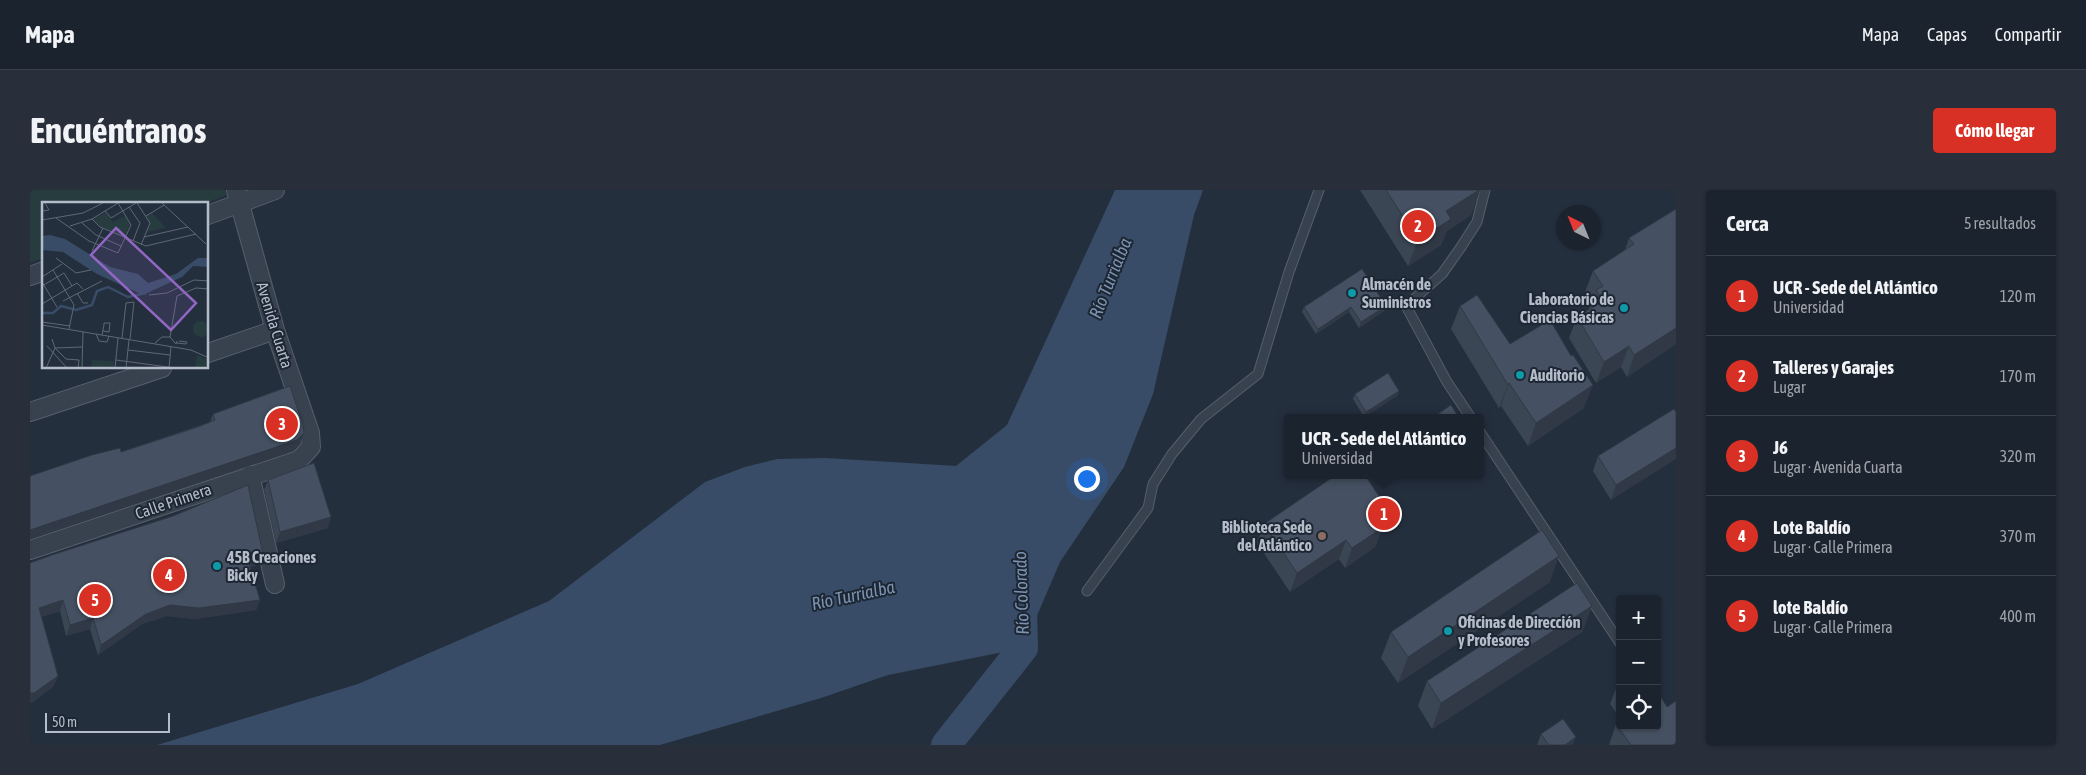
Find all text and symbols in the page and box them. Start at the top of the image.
text: Mapa [25,21,75,48]
text: Mapa [1862,24,1899,45]
text: Capas [1927,24,1967,45]
text: Compartir [1995,24,2061,45]
button: Cómo llegar [1933,108,2056,153]
text: Encuéntranos [30,110,206,150]
inset map [42,202,209,369]
north arrow [1556,205,1601,250]
pin: 2 [1402,207,1434,245]
text: Cerca [1726,211,1769,235]
text: 5 resultados [1964,214,2036,232]
water label: Río Turrialba [1084,234,1136,321]
place label: Almacén de Suministros [1361,275,1432,311]
text: UCR - Sede del Atlántico [1773,276,1938,298]
street label: Avenida Cuarta [253,280,297,370]
marker: Almacén de Suministros [1346,287,1358,299]
text: 1 [1738,287,1746,305]
text: 120 m [2000,287,2036,305]
place label: Laboratorio de Ciencias Básicas [1520,290,1614,326]
text: Universidad [1773,298,1844,316]
marker: Laboratorio de Ciencias Básicas [1618,302,1630,314]
text: Talleres y Garajes [1773,356,1894,378]
place label: Auditorio [1529,366,1585,384]
text: 2 [1738,367,1746,385]
text: 170 m [2000,367,2036,385]
marker: Auditorio [1514,369,1526,381]
text: Lugar [1773,378,1806,396]
pin: 3 [266,405,298,443]
popup [1284,414,1484,479]
text: UCR - Sede del Atlántico [1302,427,1466,449]
text: J6 [1773,436,1788,458]
text: 3 [1738,447,1746,465]
text: 320 m [2000,447,2036,465]
text: Universidad [1302,449,1373,467]
text: Lugar · Avenida Cuarta [1773,458,1903,476]
your location [1074,466,1100,492]
street label: Calle Primera [133,480,213,522]
pin: 1 [1368,495,1400,533]
text: Lote Baldío [1773,516,1851,538]
place label: Biblioteca Sede del Atlántico [1222,518,1312,554]
text: 4 [1738,527,1746,545]
text: 370 m [2000,527,2036,545]
marker: Biblioteca Sede del Atlántico [1316,530,1328,542]
text: Lugar · Calle Primera [1773,538,1893,556]
place label: 45B Creaciones Bicky [226,548,317,584]
water label: Río Colorado [1009,551,1033,635]
pin: 4 [153,556,185,594]
marker: 45B Creaciones Bicky [211,560,223,572]
water label: Río Turrialba [809,576,897,614]
pin: 5 [79,581,111,619]
map controls [1616,595,1661,730]
button: + [1616,595,1661,640]
text: lote Baldío [1773,596,1848,618]
text: 5 [1738,607,1746,625]
text: 400 m [2000,607,2036,625]
place label: Oficinas de Dirección y Profesores [1458,613,1581,649]
text: Lugar · Calle Primera [1773,618,1893,636]
marker: Oficinas de Dirección y Profesores [1442,625,1454,637]
button: − [1616,640,1661,685]
button: locate [1616,685,1661,730]
scale bar [45,710,170,733]
text: 50 m [52,714,77,730]

